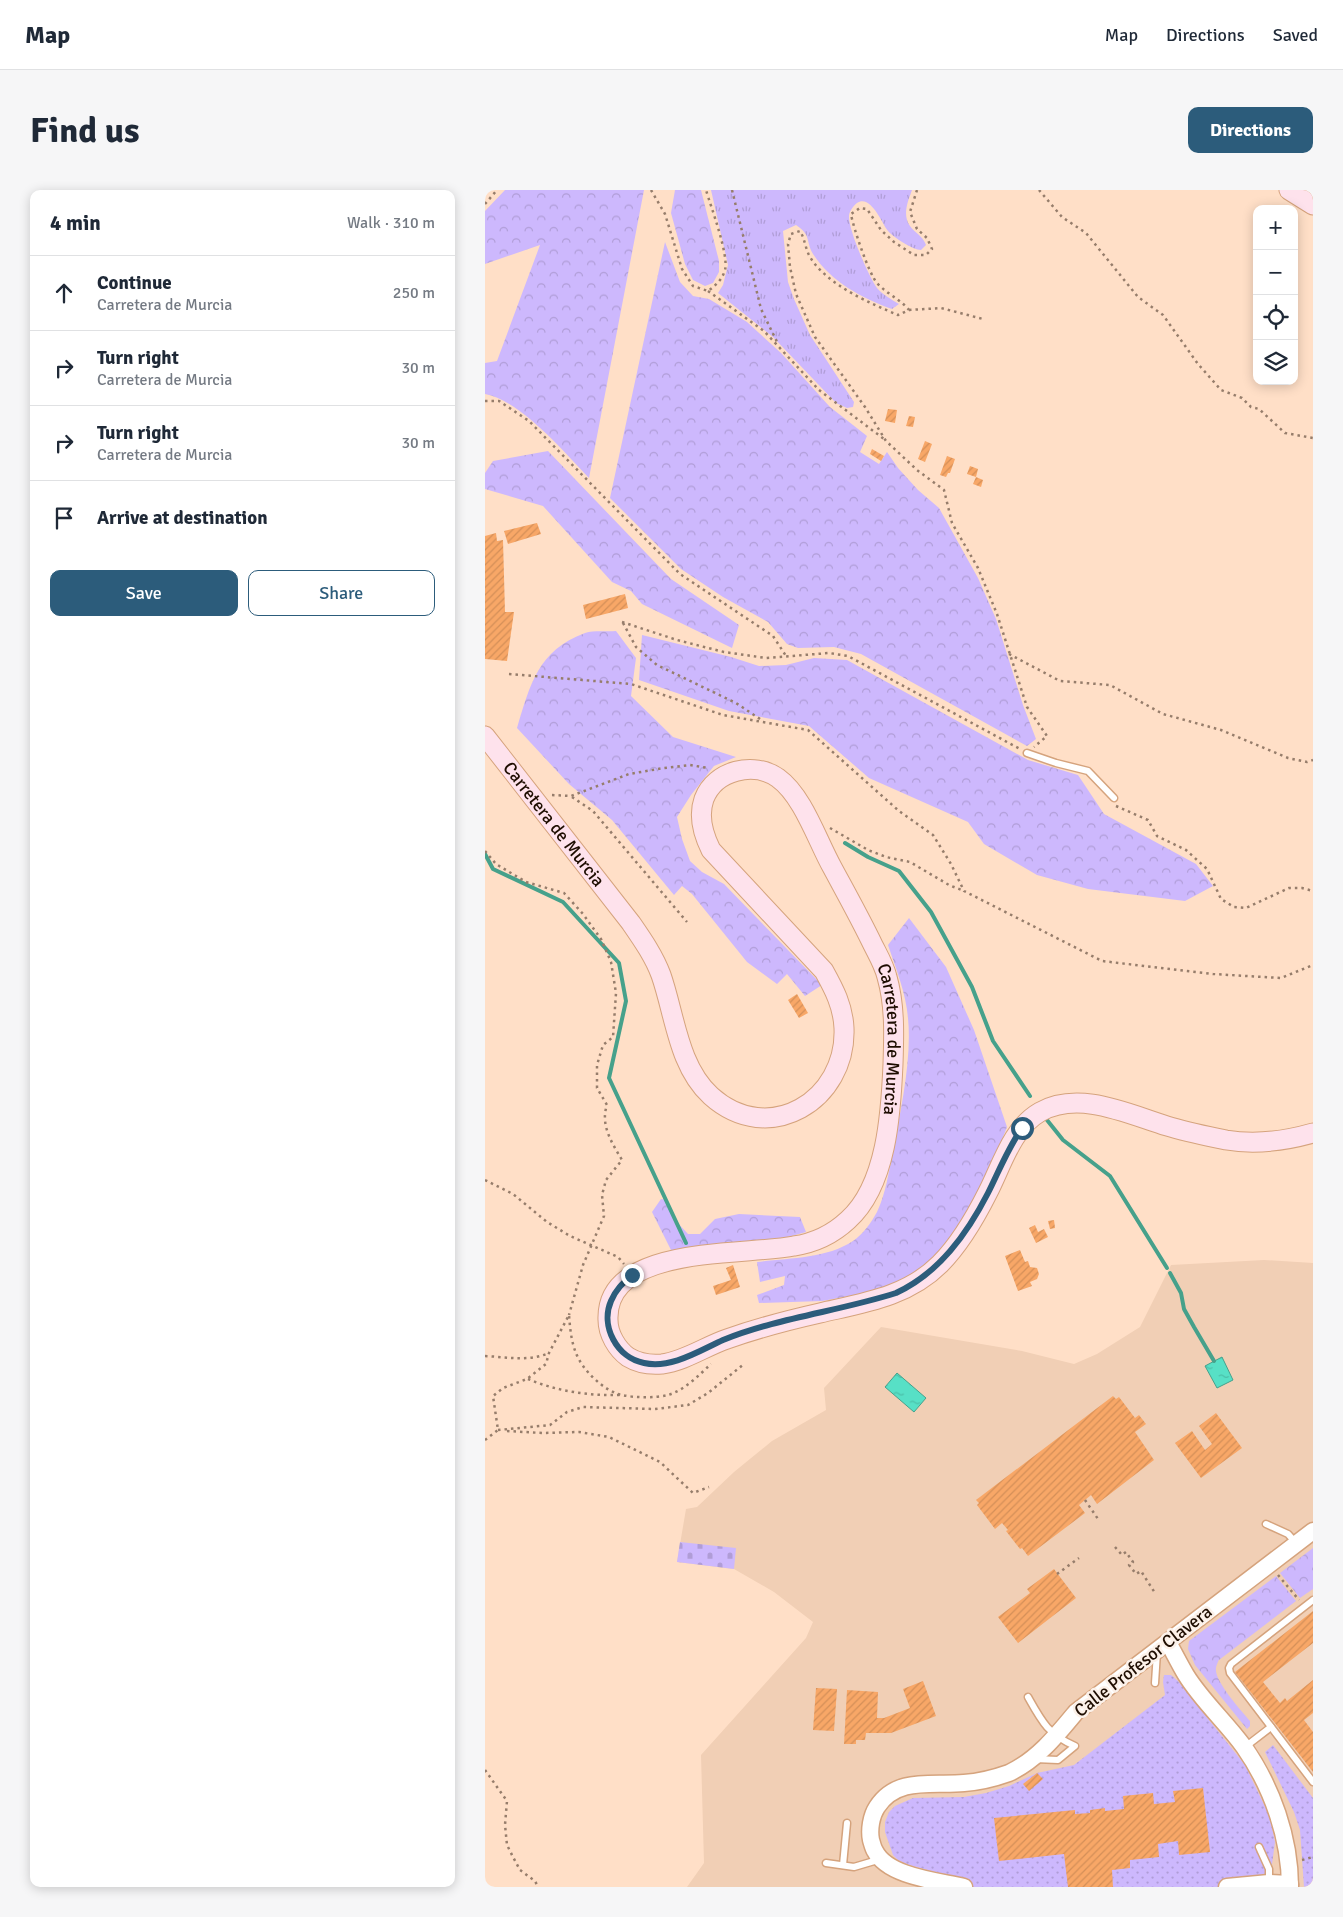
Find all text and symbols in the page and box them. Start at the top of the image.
text: Map [25,20,70,50]
text: Map [1105,24,1138,46]
text: Directions [1166,24,1245,46]
text: Saved [1273,24,1318,46]
button: Directions [1188,107,1313,153]
text: Find us [30,109,140,152]
map controls [1253,205,1298,385]
button: + [1253,205,1298,250]
text: 4 min [50,210,101,236]
text: Walk · 310 m [347,213,435,233]
button: − [1253,250,1298,295]
text: Continue [97,271,172,295]
icon: ahead [50,279,78,307]
text: 250 m [393,283,435,303]
text: Carretera de Murcia [97,295,232,315]
button: locate [1253,295,1298,340]
button: layers [1253,340,1298,385]
text: Turn right [97,346,179,370]
icon: right [50,354,78,382]
text: 30 m [401,358,435,378]
text: Carretera de Murcia [97,370,232,390]
text: Turn right [97,421,179,445]
icon: right [50,429,78,457]
text: 30 m [401,433,435,453]
text: Carretera de Murcia [97,445,232,465]
icon: arrive [50,504,78,532]
text: Arrive at destination [97,506,268,530]
button: Save [50,570,238,616]
button: Share [248,570,435,616]
street label: Carretera de Murcia [498,757,610,891]
street label: Carretera de Murcia [872,960,905,1116]
route start [1011,1117,1034,1140]
route end [621,1264,644,1287]
street label: Calle Profesor Clavera [1070,1600,1216,1722]

